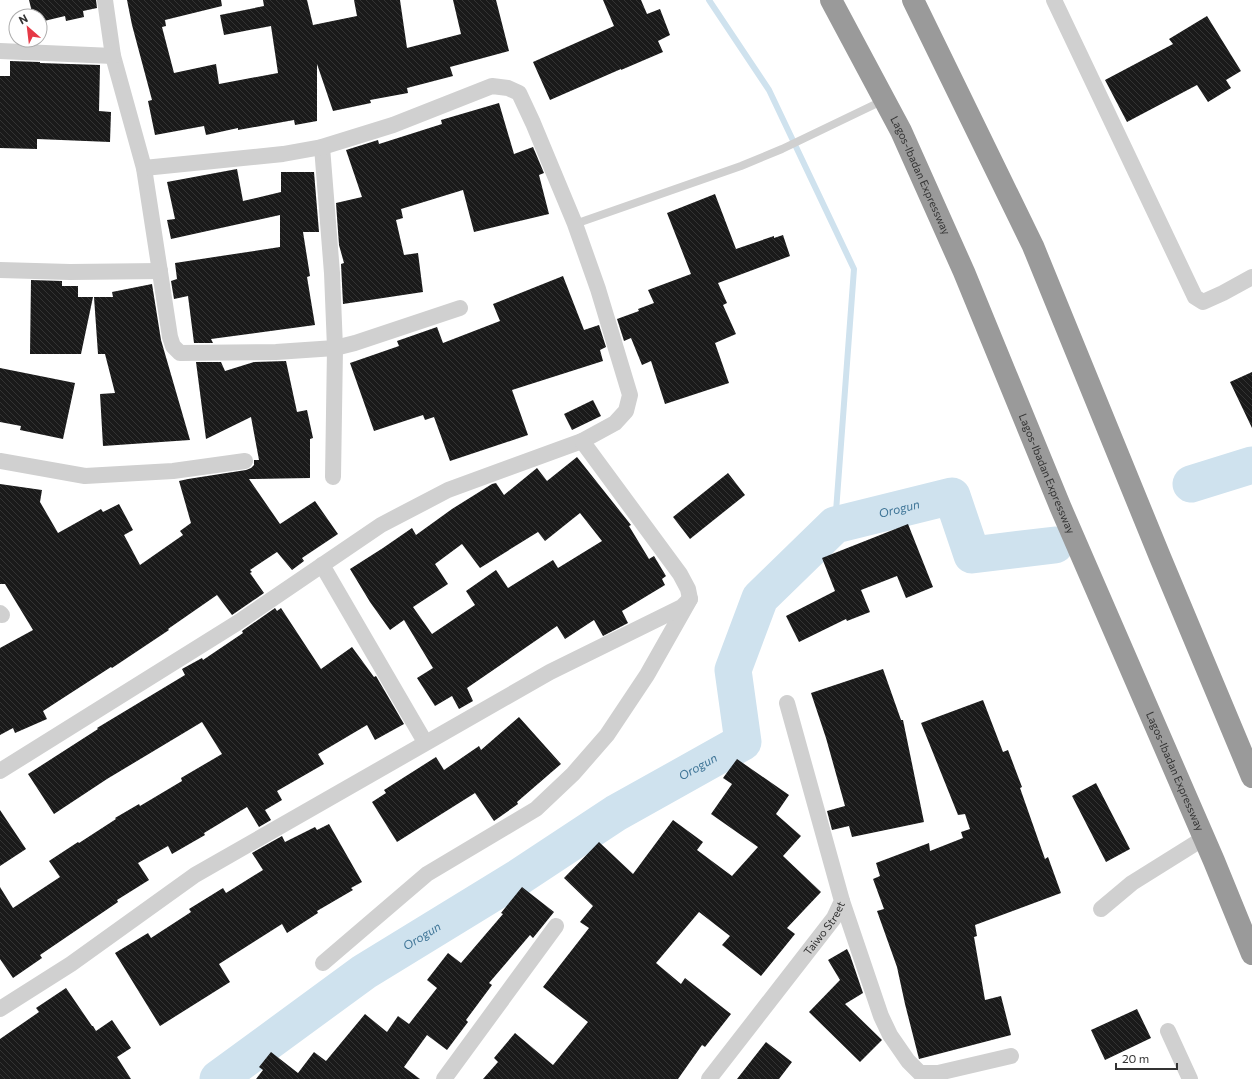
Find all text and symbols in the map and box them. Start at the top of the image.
north arrow [8,8,48,48]
text: N [16,11,30,26]
street label: Lagos-Ibadan Expressway [888,114,954,237]
street label: Lagos-Ibadan Expressway [1017,411,1078,536]
water label: Orogun [877,496,921,520]
street label: Lagos-Ibadan Expressway [1144,709,1207,833]
water label: Orogun [676,750,719,783]
street label: Taiwo Street [801,899,847,958]
water label: Orogun [400,919,443,952]
scale bar [1116,1045,1177,1071]
text: 20 m [1122,1051,1149,1065]

